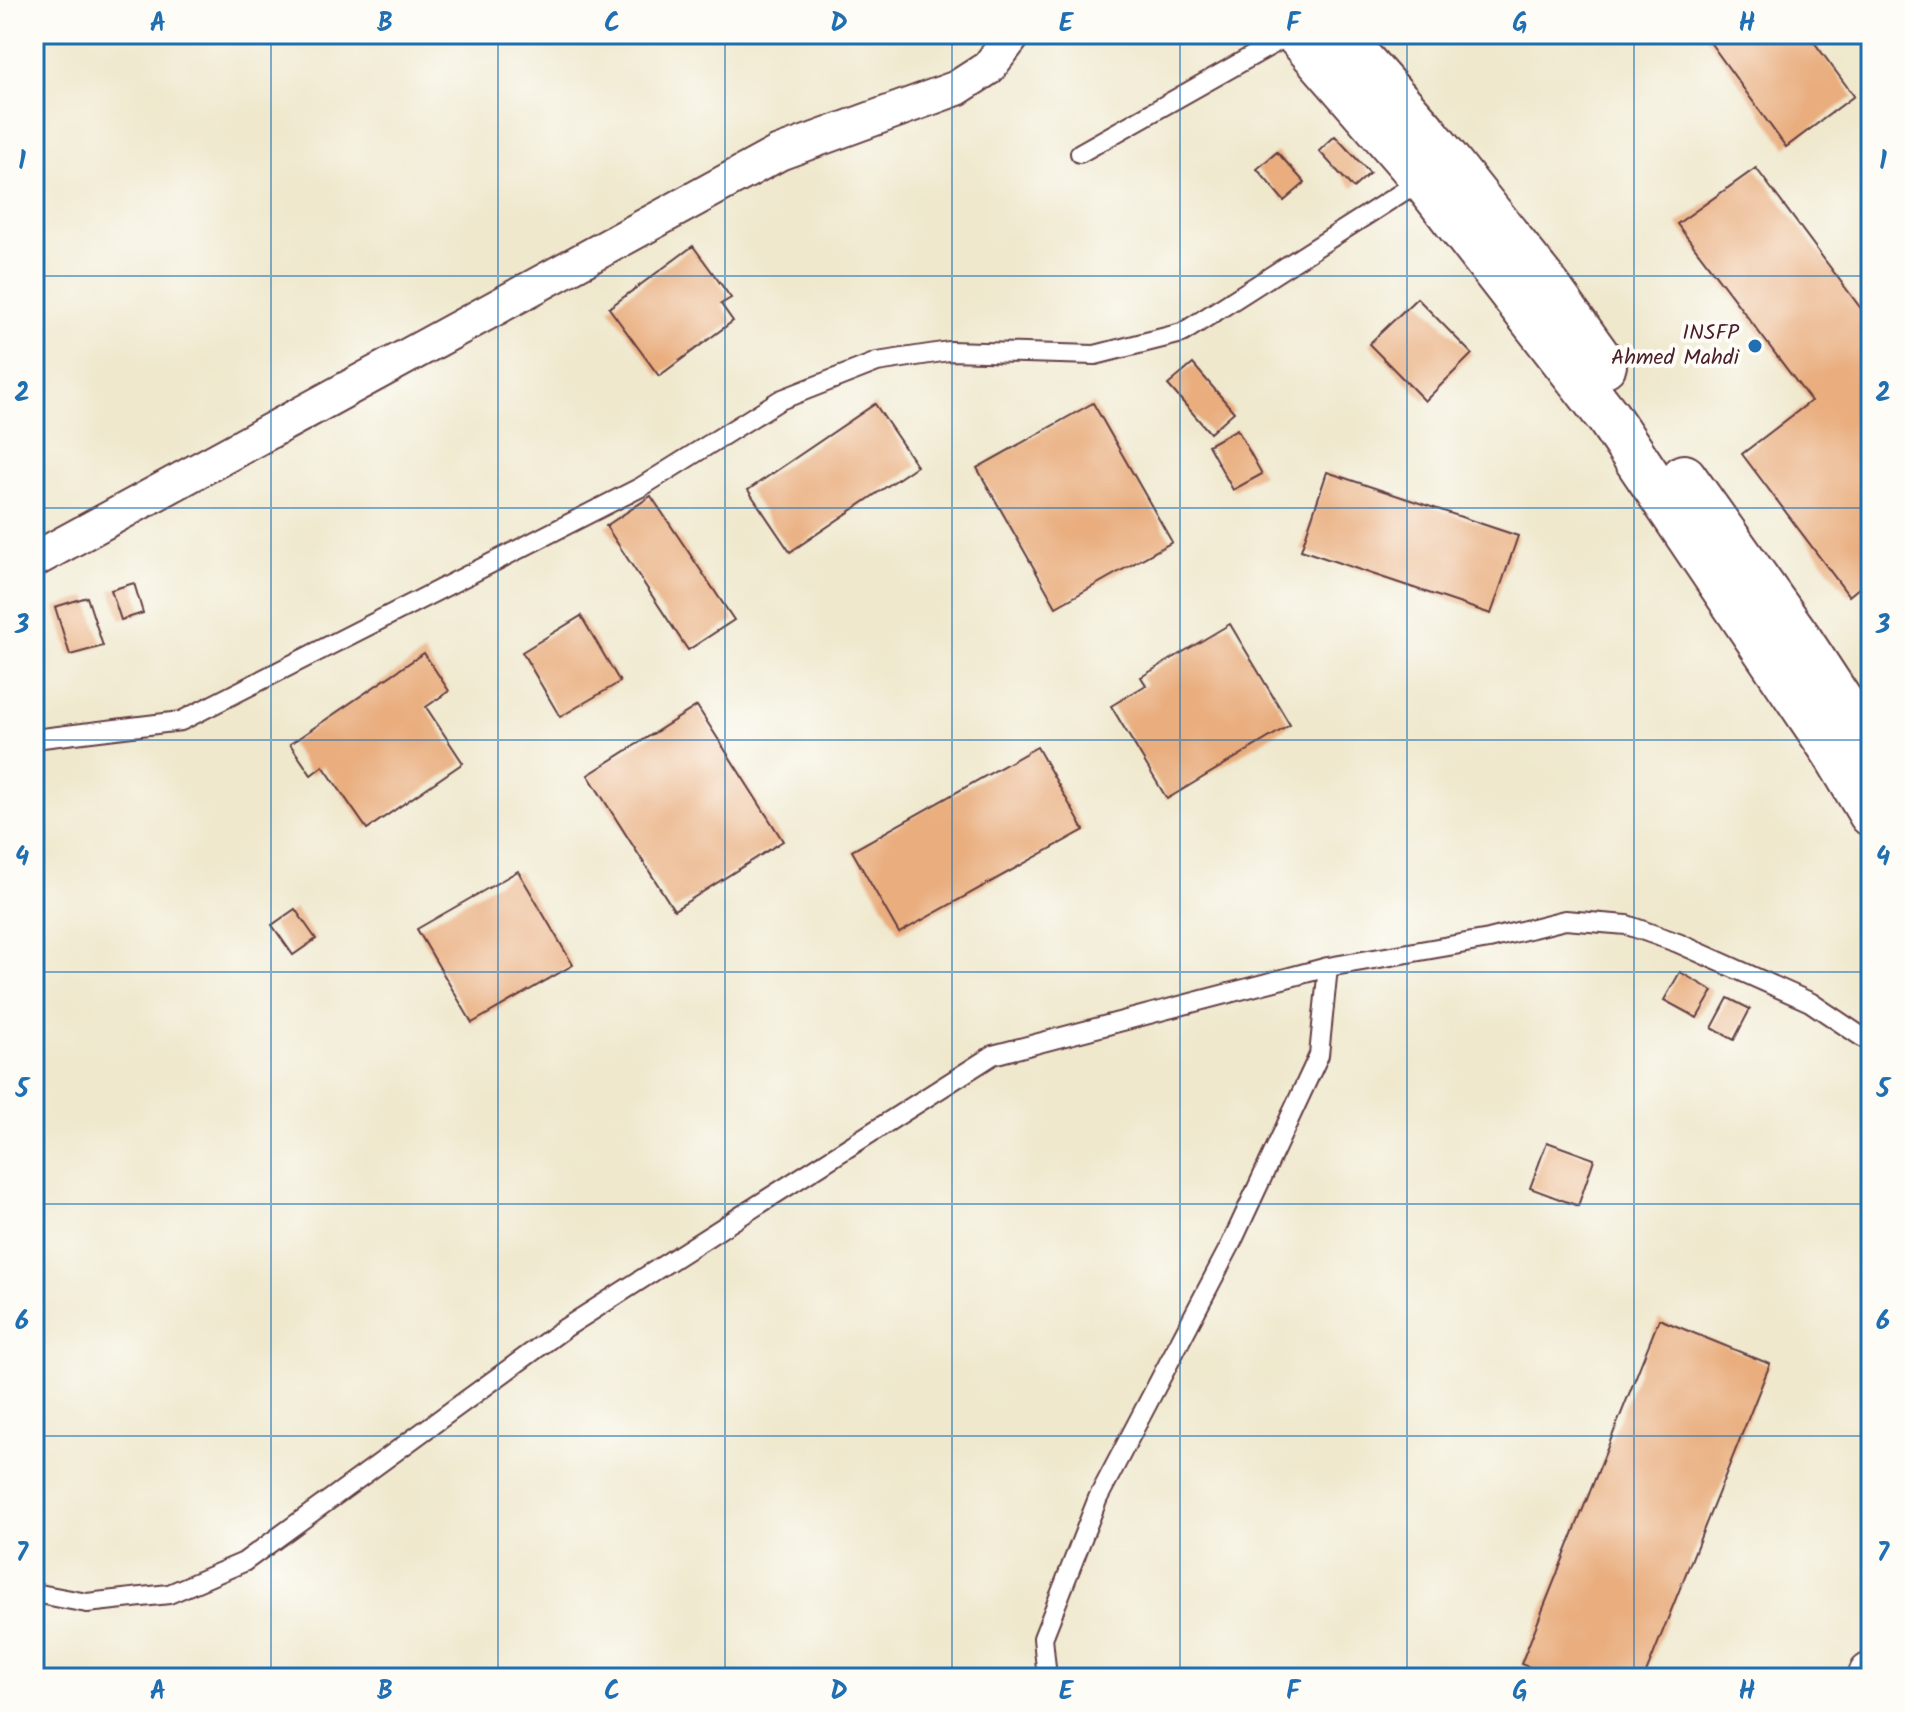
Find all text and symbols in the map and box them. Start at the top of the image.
text: A [150,3,166,45]
text: B [377,3,393,45]
text: C [604,3,620,45]
text: D [830,3,848,45]
text: E [1059,3,1075,45]
text: F [1286,3,1302,45]
text: G [1512,3,1528,45]
text: H [1739,3,1756,45]
text: 1 [18,141,26,183]
text: 1 [1879,141,1887,183]
place label: INSFP Ahmed Mahdi [1611,316,1740,376]
marker: INSFP Ahmed Mahdi [1746,337,1764,355]
text: 2 [14,373,30,415]
text: 2 [1875,373,1891,415]
text: 3 [14,605,29,647]
text: 3 [1875,605,1890,647]
text: 4 [15,837,29,879]
text: 4 [1876,837,1890,879]
text: 5 [14,1069,30,1111]
text: 5 [1875,1069,1891,1111]
text: 6 [15,1301,29,1343]
text: 6 [1876,1301,1890,1343]
text: 7 [16,1533,29,1575]
text: 7 [1877,1533,1890,1575]
text: A [150,1671,166,1712]
text: B [377,1671,393,1712]
text: C [604,1671,620,1712]
text: D [830,1671,848,1712]
text: E [1059,1671,1075,1712]
text: F [1286,1671,1302,1712]
text: G [1512,1671,1528,1712]
text: H [1739,1671,1756,1712]

